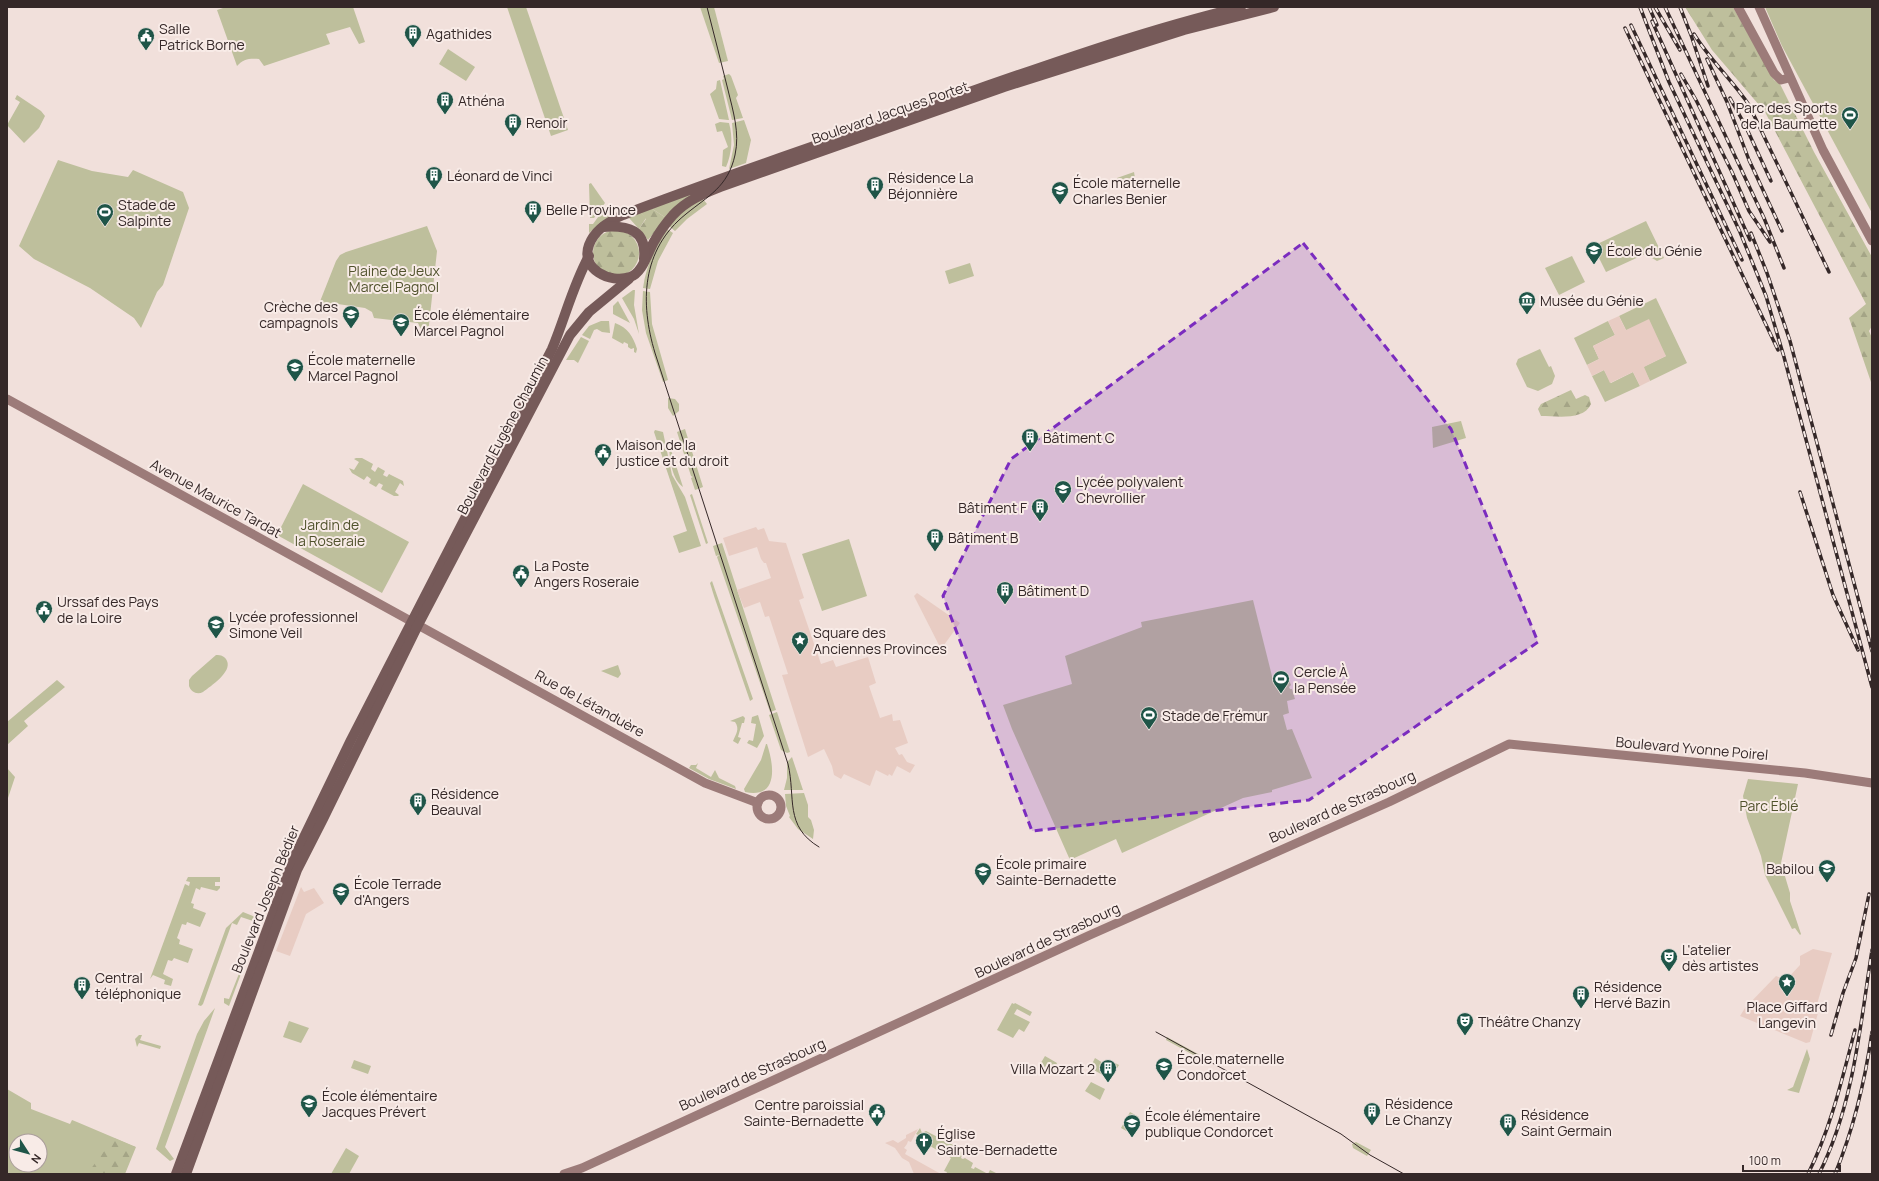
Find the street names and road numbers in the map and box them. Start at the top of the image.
street label: Boulevard Jacques Portet [809,76,971,148]
street label: Boulevard Eugène Chaumin [452,353,552,517]
street label: Avenue Maurice Tardat [147,454,285,542]
street label: Rue de Létanduère [532,665,648,741]
street label: Boulevard Yvonne Poirel [1615,732,1769,764]
street label: Boulevard de Strasbourg [1266,765,1418,847]
street label: Boulevard Joseph Bédier [227,822,303,976]
street label: Boulevard de Strasbourg [971,898,1123,982]
street label: Boulevard de Strasbourg [676,1033,828,1115]

